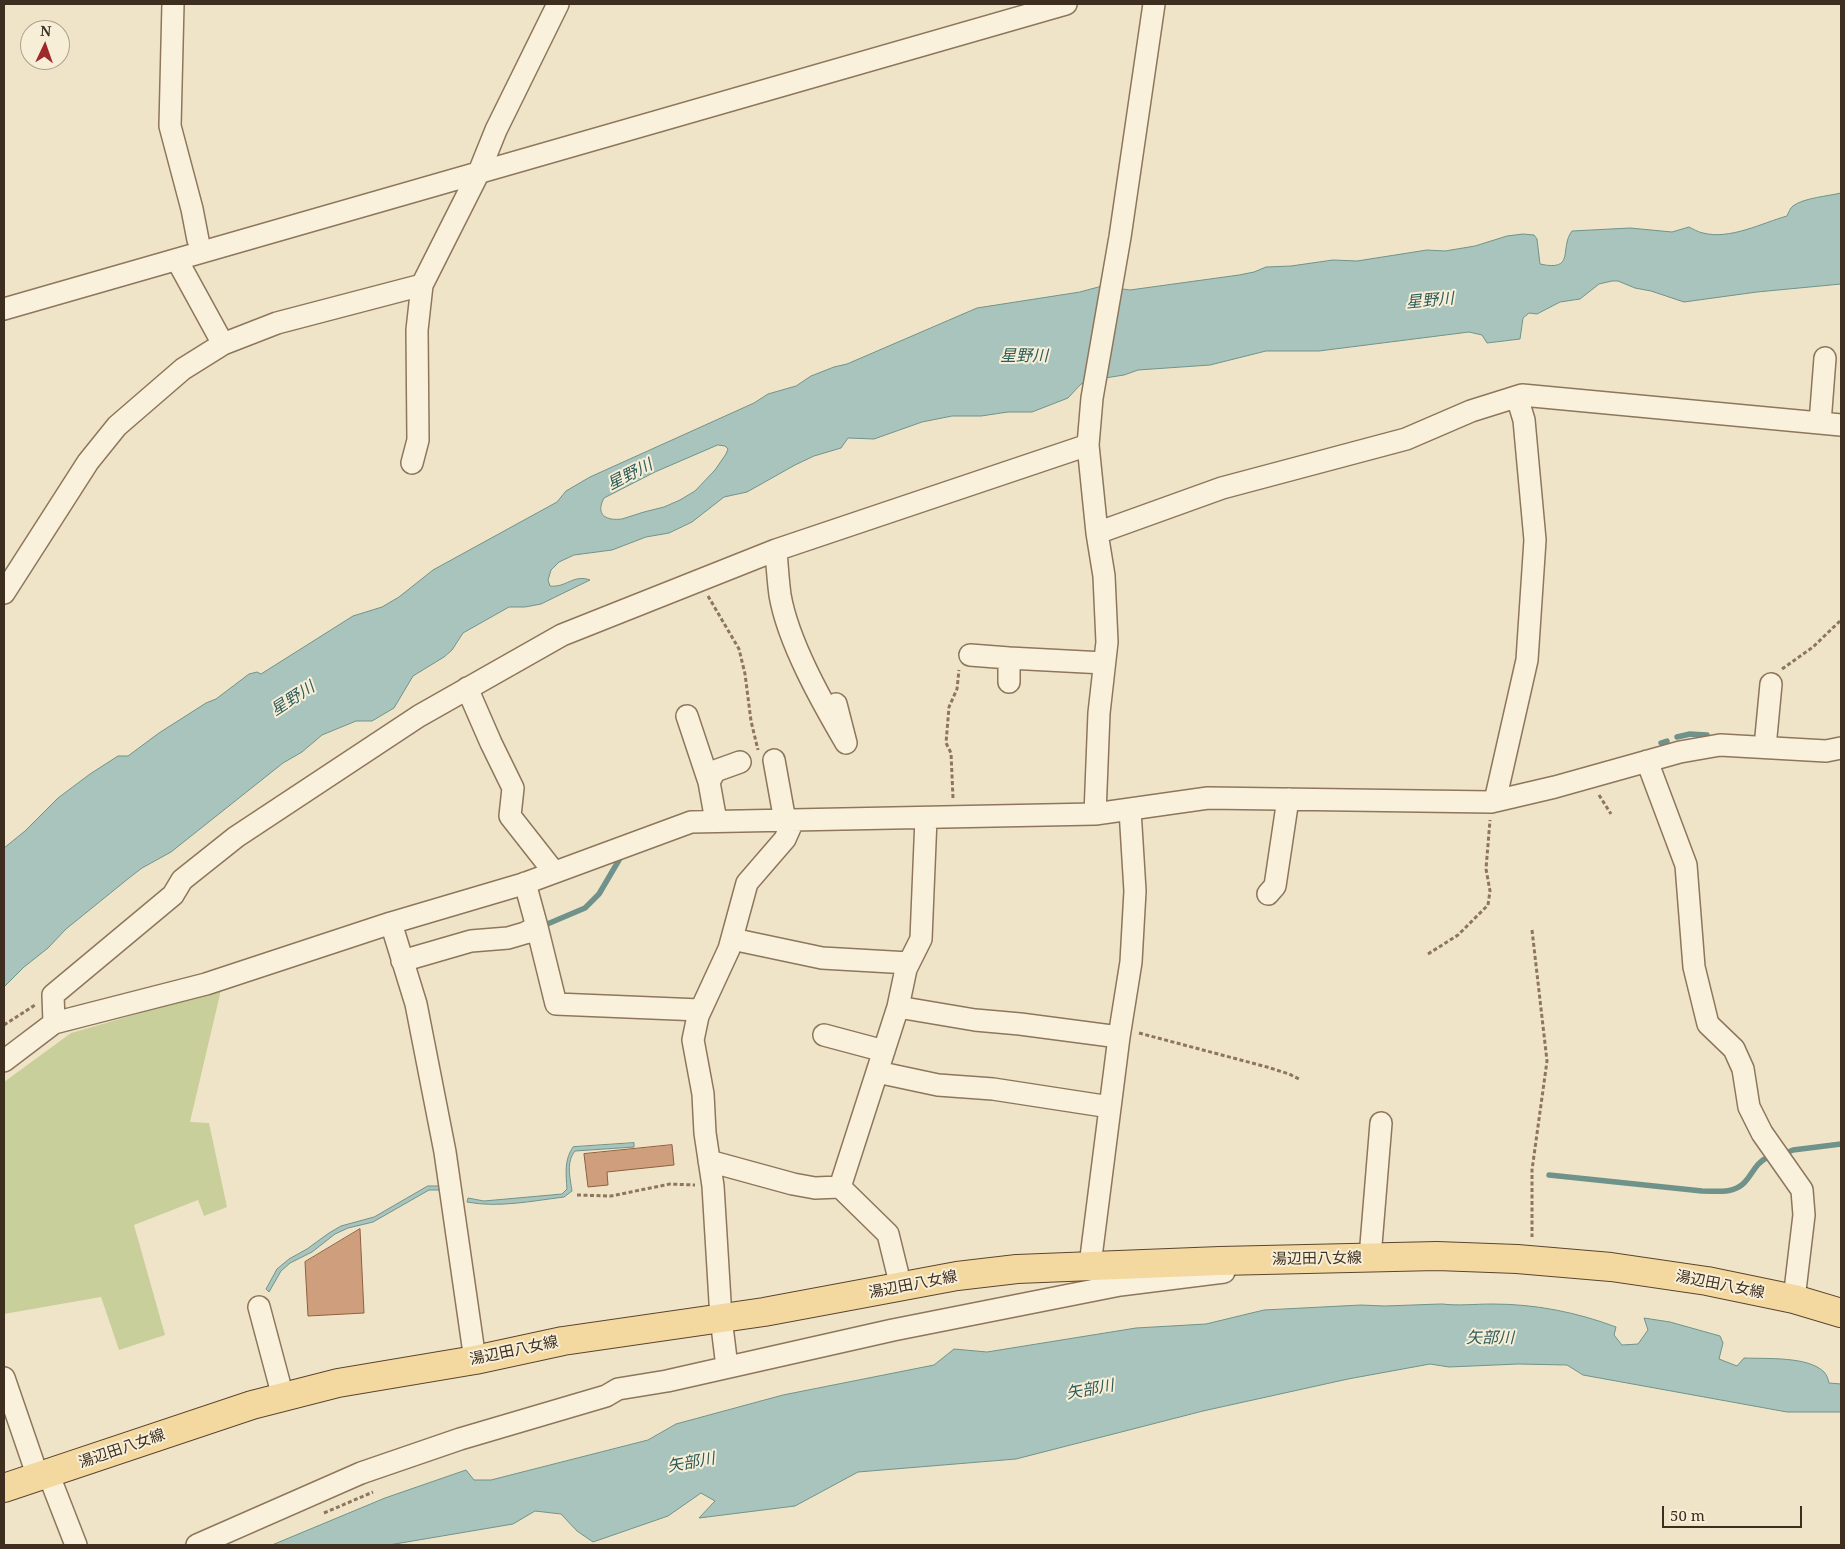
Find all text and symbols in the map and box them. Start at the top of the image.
north arrow [20,20,70,70]
text: N [40,21,52,40]
water label: 星野川 [1405,289,1455,313]
water label: 星野川 [1000,346,1048,366]
water label: 星野川 [604,456,656,494]
water label: 星野川 [268,678,318,720]
street label: 湯辺田八女線 [1272,1249,1362,1269]
street label: 湯辺田八女線 [867,1268,959,1302]
street label: 湯辺田八女線 [1674,1268,1766,1302]
water label: 矢部川 [1466,1328,1514,1348]
street label: 湯辺田八女線 [468,1333,560,1369]
water label: 矢部川 [1065,1376,1115,1404]
street label: 湯辺田八女線 [77,1426,167,1472]
water label: 矢部川 [666,1449,716,1477]
scale bar [1665,1496,1805,1528]
text: 50 m [1670,1505,1705,1525]

